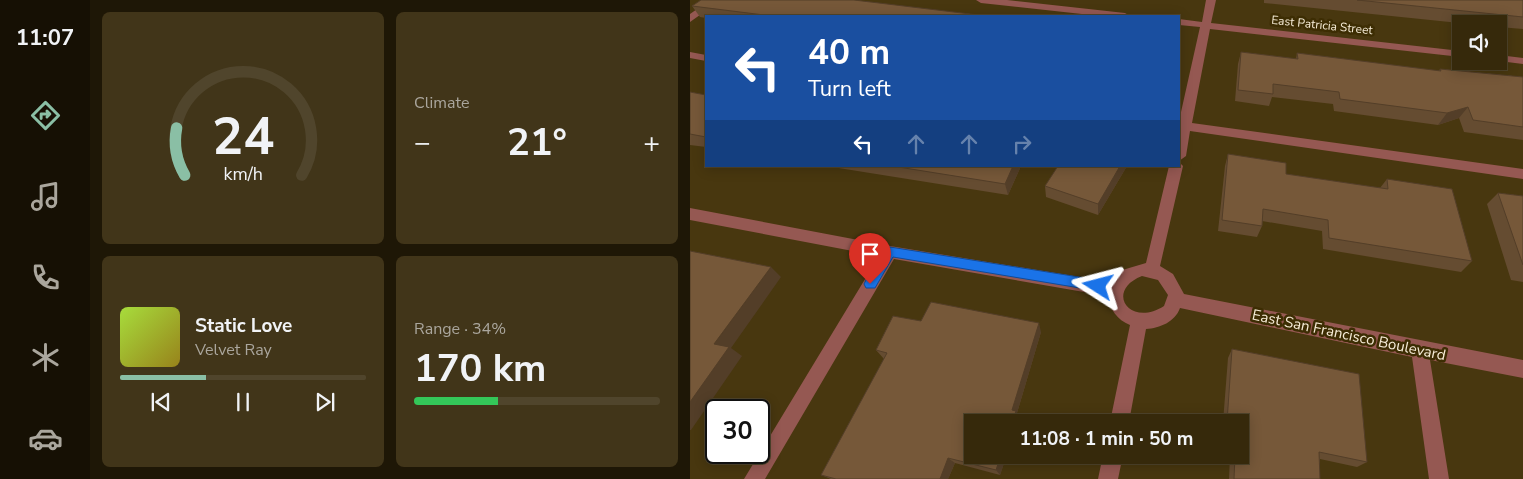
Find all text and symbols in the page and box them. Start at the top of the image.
street label: East Patricia Street [1271,12,1374,38]
map controls [1452,15,1507,70]
button: sound [1452,15,1507,70]
text: 11:07 [16,23,74,53]
text: 40 m [808,29,890,76]
icon: left [725,35,790,100]
text: Turn left [808,74,891,104]
text: Climate [414,92,469,114]
icon: directions [28,98,63,133]
text: 24 [212,101,274,172]
text: 21° [507,117,567,168]
text: − [414,124,431,162]
text: + [643,124,660,162]
icon: left [849,130,877,158]
icon: ahead [902,130,930,158]
icon: ahead [955,130,983,158]
icon: right [1008,130,1036,158]
text: km/h [223,162,263,186]
icon: music [28,179,63,214]
pin [849,233,891,284]
icon: arrive [856,240,884,268]
position arrow [1071,259,1123,311]
icon: phone [28,260,63,295]
street label: East San Francisco Boulevard [1250,305,1448,365]
text: Static Love [195,313,292,339]
text: Range · 34% [414,318,506,340]
text: Velvet Ray [195,339,272,361]
icon: climate [28,340,63,375]
text: 170 km [414,343,546,394]
icon: previous [147,388,175,416]
icon: pause [229,388,257,416]
icon: next [311,388,339,416]
speed limit sign: 30 [705,399,770,464]
icon: car [28,421,63,456]
text: 11:08 · 1 min · 50 m [1019,426,1194,452]

